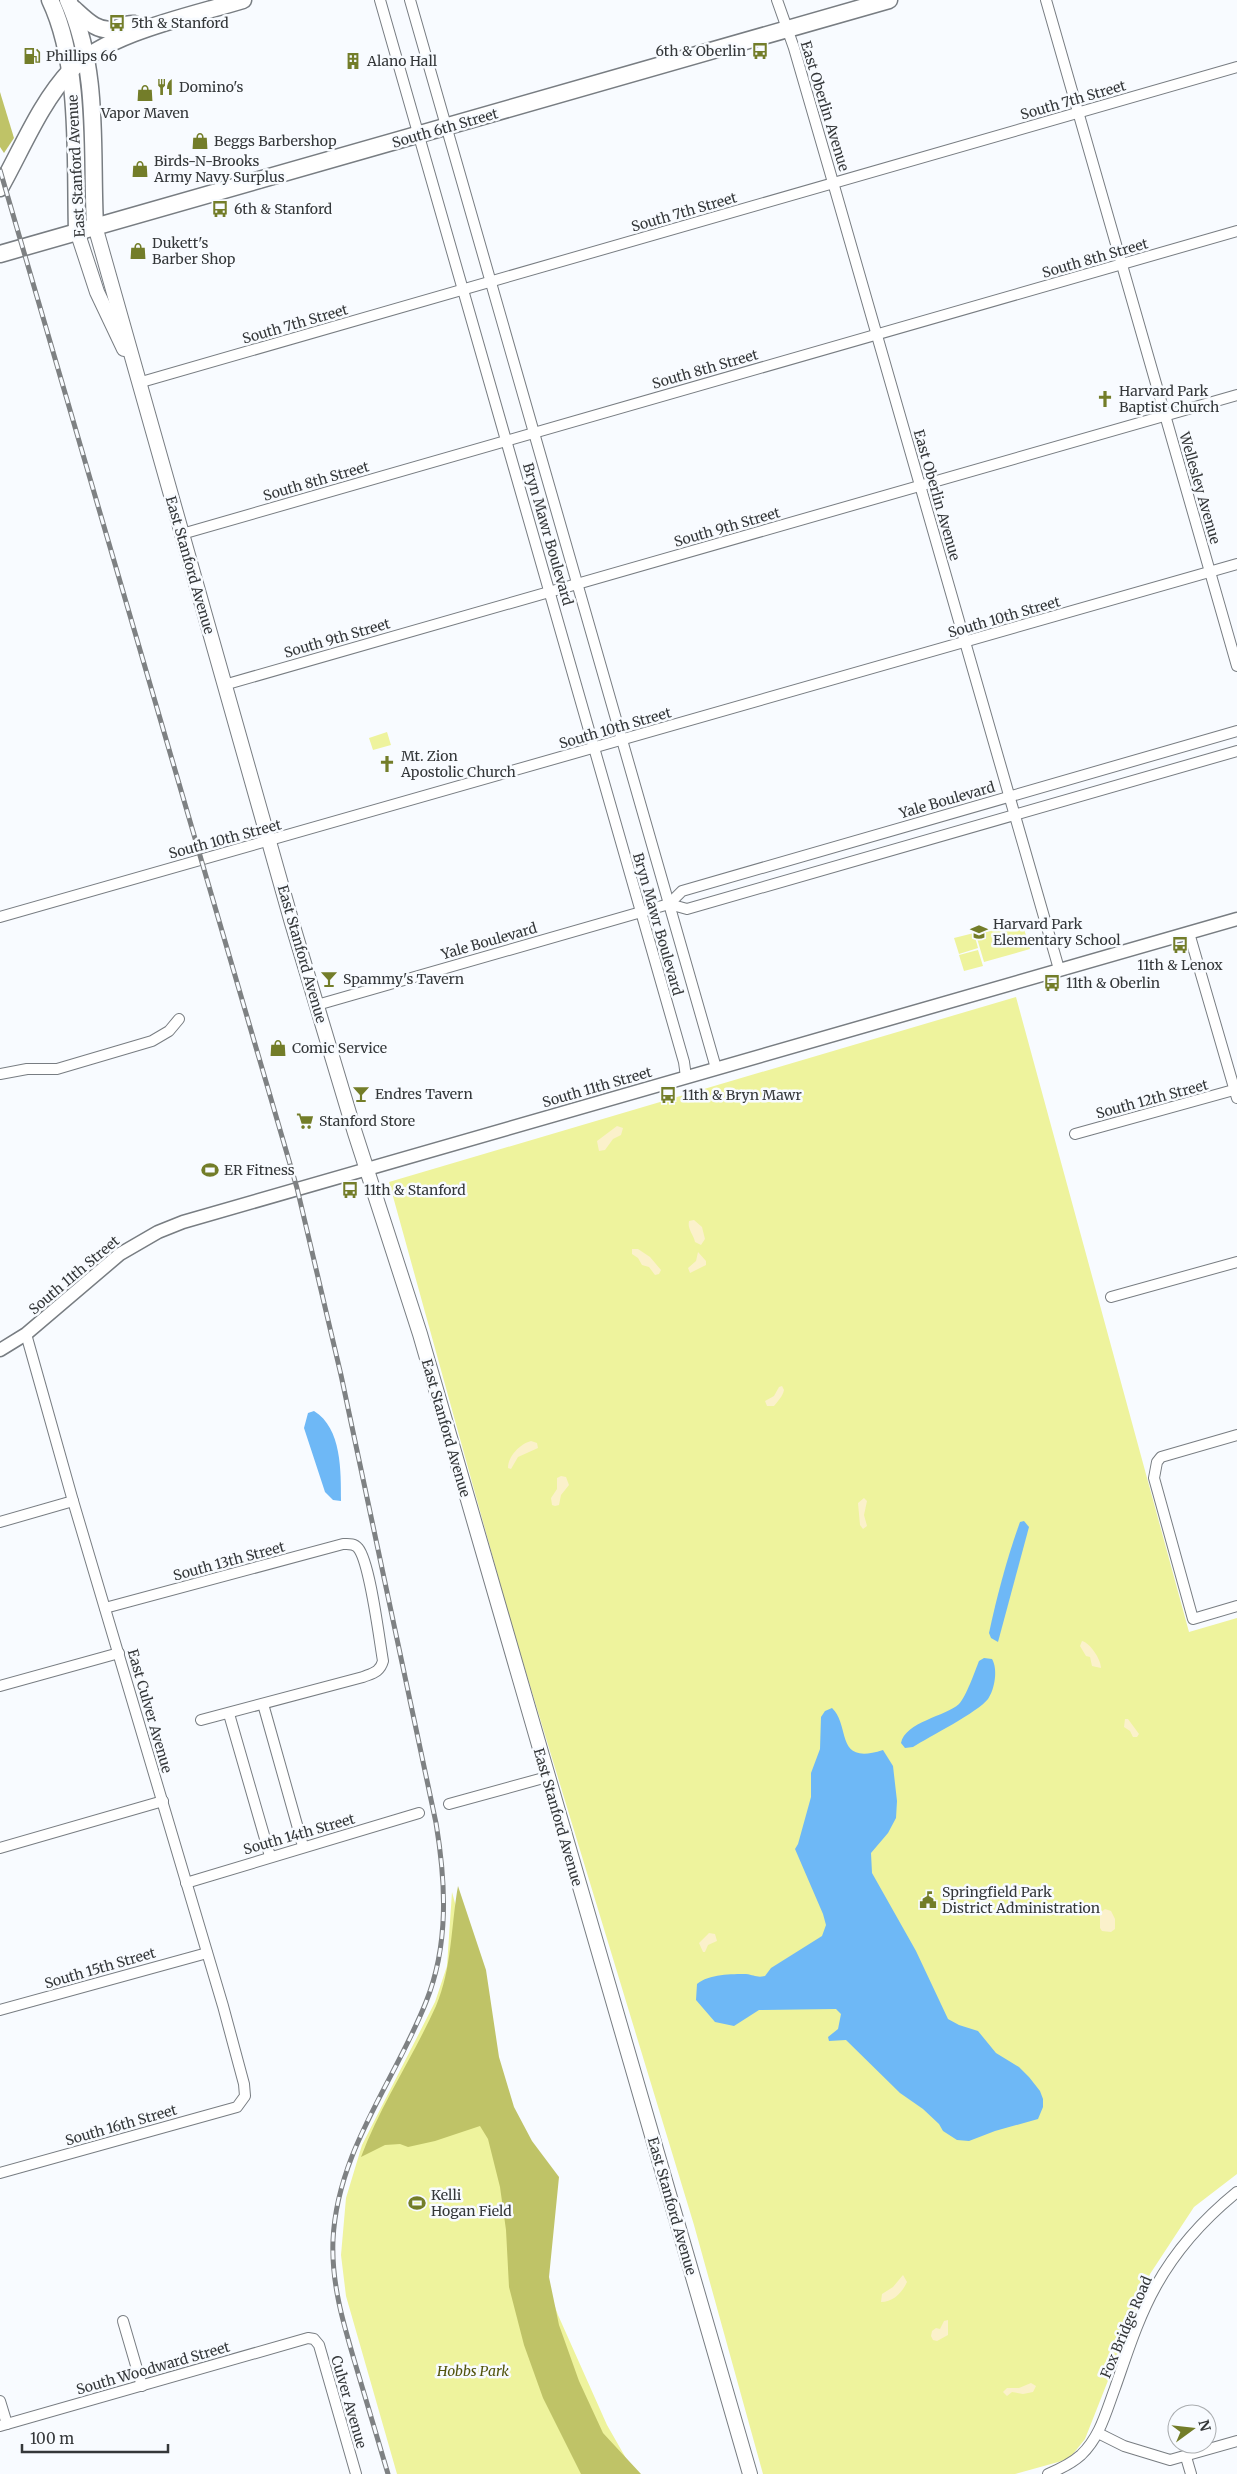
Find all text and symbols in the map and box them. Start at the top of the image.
bus stop icon: 5th & Stanford [107,13,127,33]
place label: 5th & Stanford [131,14,229,32]
street label: East Oberlin Avenue [797,39,853,173]
bus stop icon: 6th & Oberlin [750,41,770,61]
place label: 6th & Oberlin [655,42,746,60]
fuel station icon: Phillips 66 [22,46,42,66]
place label: Phillips 66 [46,47,117,65]
building icon: Alano Hall [343,51,363,71]
place label: Alano Hall [366,52,438,70]
street label: South 7th Street [1018,76,1128,124]
restaurant icon: Domino's [155,77,175,97]
place label: Domino's [179,78,244,96]
shop icon: Vapor Maven [135,83,155,103]
street label: East Stanford Avenue [63,94,89,238]
place label: Vapor Maven [100,104,189,122]
street label: South 6th Street [390,104,501,152]
shop icon: Beggs Barbershop [190,131,210,151]
place label: Beggs Barbershop [214,132,337,150]
place label: Birds-N-Brooks Army Navy Surplus [153,152,285,186]
shop icon: Birds-N-Brooks Army Navy Surplus [130,159,150,179]
street label: South 7th Street [629,188,739,236]
bus stop icon: 6th & Stanford [210,199,230,219]
place label: 6th & Stanford [234,200,333,218]
place label: Dukett's Barber Shop [152,234,236,268]
street label: South 8th Street [1040,234,1151,282]
shop icon: Dukett's Barber Shop [128,241,148,261]
street label: South 7th Street [240,300,350,348]
street label: South 8th Street [650,345,761,393]
place label: Harvard Park Baptist Church [1119,382,1219,416]
church icon: Harvard Park Baptist Church [1095,389,1115,409]
street label: East Oberlin Avenue [910,427,964,563]
street label: Wellesley Avenue [1175,429,1225,546]
street label: South 8th Street [261,457,372,505]
street label: Bryn Mawr Boulevard [519,461,577,608]
street label: East Stanford Avenue [162,494,218,636]
street label: South 9th Street [672,503,783,551]
street label: South 10th Street [946,592,1063,642]
street label: South 9th Street [282,614,393,662]
street label: South 10th Street [557,703,674,753]
place label: Mt. Zion Apostolic Church [400,747,516,781]
church icon: Mt. Zion Apostolic Church [377,754,397,774]
street label: Yale Boulevard [896,778,997,823]
street label: South 10th Street [167,815,284,863]
street label: Bryn Mawr Boulevard [629,851,687,998]
street label: East Stanford Avenue [274,883,330,1025]
place label: Harvard Park Elementary School [993,915,1121,949]
street label: Yale Boulevard [438,919,539,964]
school or university icon: Harvard Park Elementary School [969,922,989,942]
bus stop icon: 11th & Lenox [1170,935,1190,955]
place label: 11th & Lenox [1137,956,1223,974]
bar icon: Spammy's Tavern [319,969,339,989]
place label: Spammy's Tavern [343,970,464,988]
bus stop icon: 11th & Oberlin [1042,973,1062,993]
place label: 11th & Oberlin [1066,974,1160,992]
shop icon: Comic Service [268,1038,288,1058]
place label: Comic Service [292,1039,387,1057]
street label: South 11th Street [540,1063,654,1111]
street label: South 12th Street [1094,1075,1211,1123]
bar icon: Endres Tavern [351,1084,371,1104]
place label: Endres Tavern [375,1085,473,1103]
bus stop icon: 11th & Bryn Mawr [658,1085,678,1105]
place label: 11th & Bryn Mawr [682,1086,802,1104]
supermarket icon: Stanford Store [295,1111,315,1131]
place label: Stanford Store [319,1112,415,1130]
sports icon: ER Fitness [200,1160,220,1180]
place label: ER Fitness [224,1161,295,1179]
bus stop icon: 11th & Stanford [340,1180,360,1200]
place label: 11th & Stanford [364,1181,466,1199]
street label: South 11th Street [25,1231,123,1318]
street label: East Stanford Avenue [418,1357,474,1499]
street label: South 13th Street [171,1537,287,1585]
street label: East Culver Avenue [124,1647,176,1775]
street label: East Stanford Avenue [530,1746,586,1888]
street label: South 14th Street [241,1809,357,1859]
place label: Springfield Park District Administration [942,1883,1100,1917]
public building icon: Springfield Park District Administration [918,1890,938,1910]
street label: South 15th Street [42,1943,158,1992]
street label: South 16th Street [63,2100,179,2150]
street label: East Stanford Avenue [644,2135,700,2277]
place label: Kelli Hogan Field [431,2186,512,2220]
sports icon: Kelli Hogan Field [407,2193,427,2213]
street label: Fox Bridge Road [1096,2273,1156,2381]
street label: South Woodward Street [74,2337,232,2399]
street label: Culver Avenue [327,2354,371,2450]
park label: Hobbs Park [436,2362,509,2380]
north arrow [1167,2404,1217,2454]
text: N [1194,2418,1215,2433]
scale bar [22,2422,169,2454]
text: 100 m [30,2429,74,2448]

